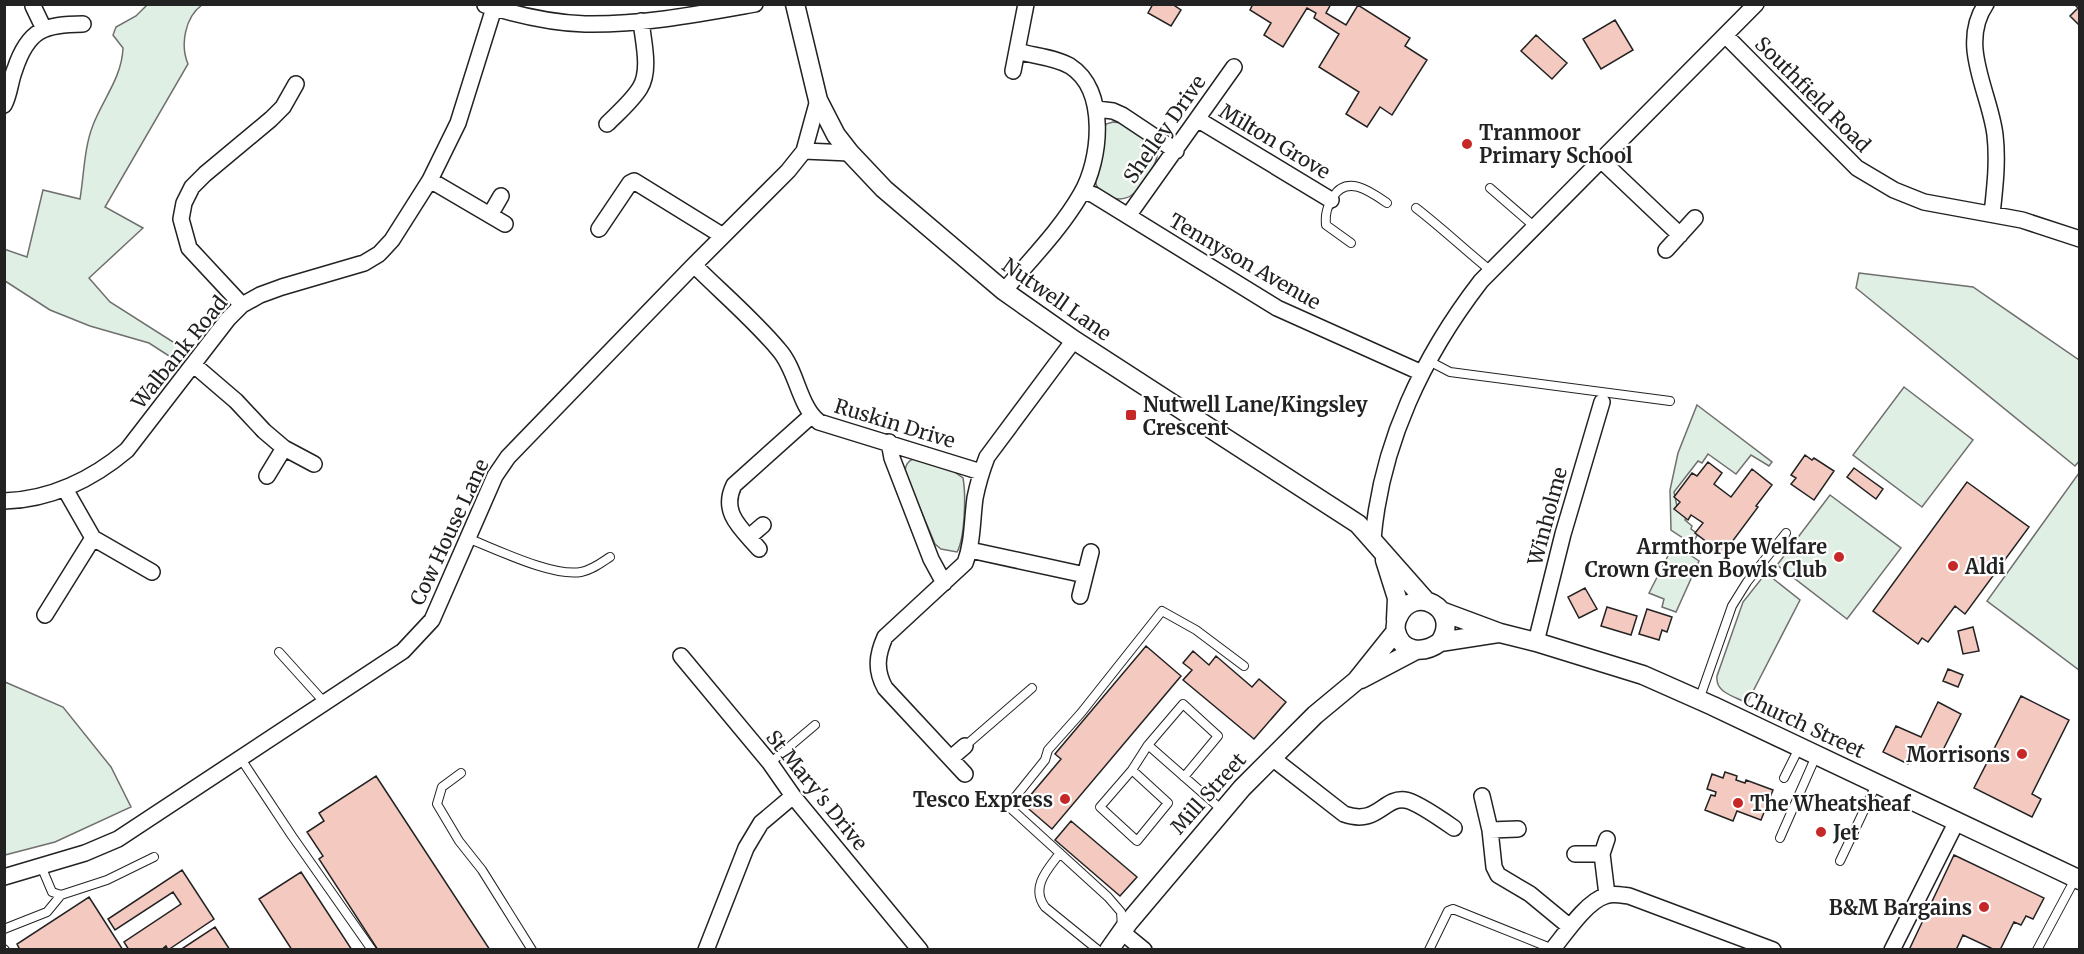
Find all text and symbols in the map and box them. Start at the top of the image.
street label: Southfield Road [1750,31,1876,157]
street label: Shelley Drive [1117,70,1211,188]
street label: Milton Grove [1215,98,1335,184]
place label: Tranmoor Primary School [1479,120,1633,168]
marker: Tranmoor Primary School [1460,137,1474,151]
street label: Tennyson Avenue [1165,207,1325,315]
street label: Nutwell Lane [998,252,1116,346]
street label: Walbank Road [125,290,232,414]
place label: Nutwell Lane/Kingsley Crescent [1143,392,1368,440]
street label: Ruskin Drive [832,393,958,453]
marker: Nutwell Lane/Kingsley Crescent [1124,408,1138,422]
street label: Cow House Lane [404,455,494,609]
street label: Winholme [1522,464,1572,569]
place label: Armthorpe Welfare Crown Green Bowls Club [1585,534,1827,582]
marker: Armthorpe Welfare Crown Green Bowls Club [1832,550,1846,564]
place label: Aldi [1964,554,2005,579]
marker: Aldi [1946,559,1960,573]
street label: Church Street [1739,685,1869,763]
street label: St Mary's Drive [761,725,873,855]
place label: Morrisons [1906,742,2010,767]
street label: Mill Street [1165,747,1251,839]
marker: Morrisons [2015,747,2029,761]
place label: Tesco Express [913,787,1053,812]
place label: The Wheatsheaf [1750,791,1911,816]
marker: Tesco Express [1058,792,1072,806]
marker: The Wheatsheaf [1731,796,1745,810]
place label: Jet [1832,820,1859,845]
marker: Jet [1814,825,1828,839]
place label: B&M Bargains [1829,895,1972,920]
marker: B&M Bargains [1977,900,1991,914]

